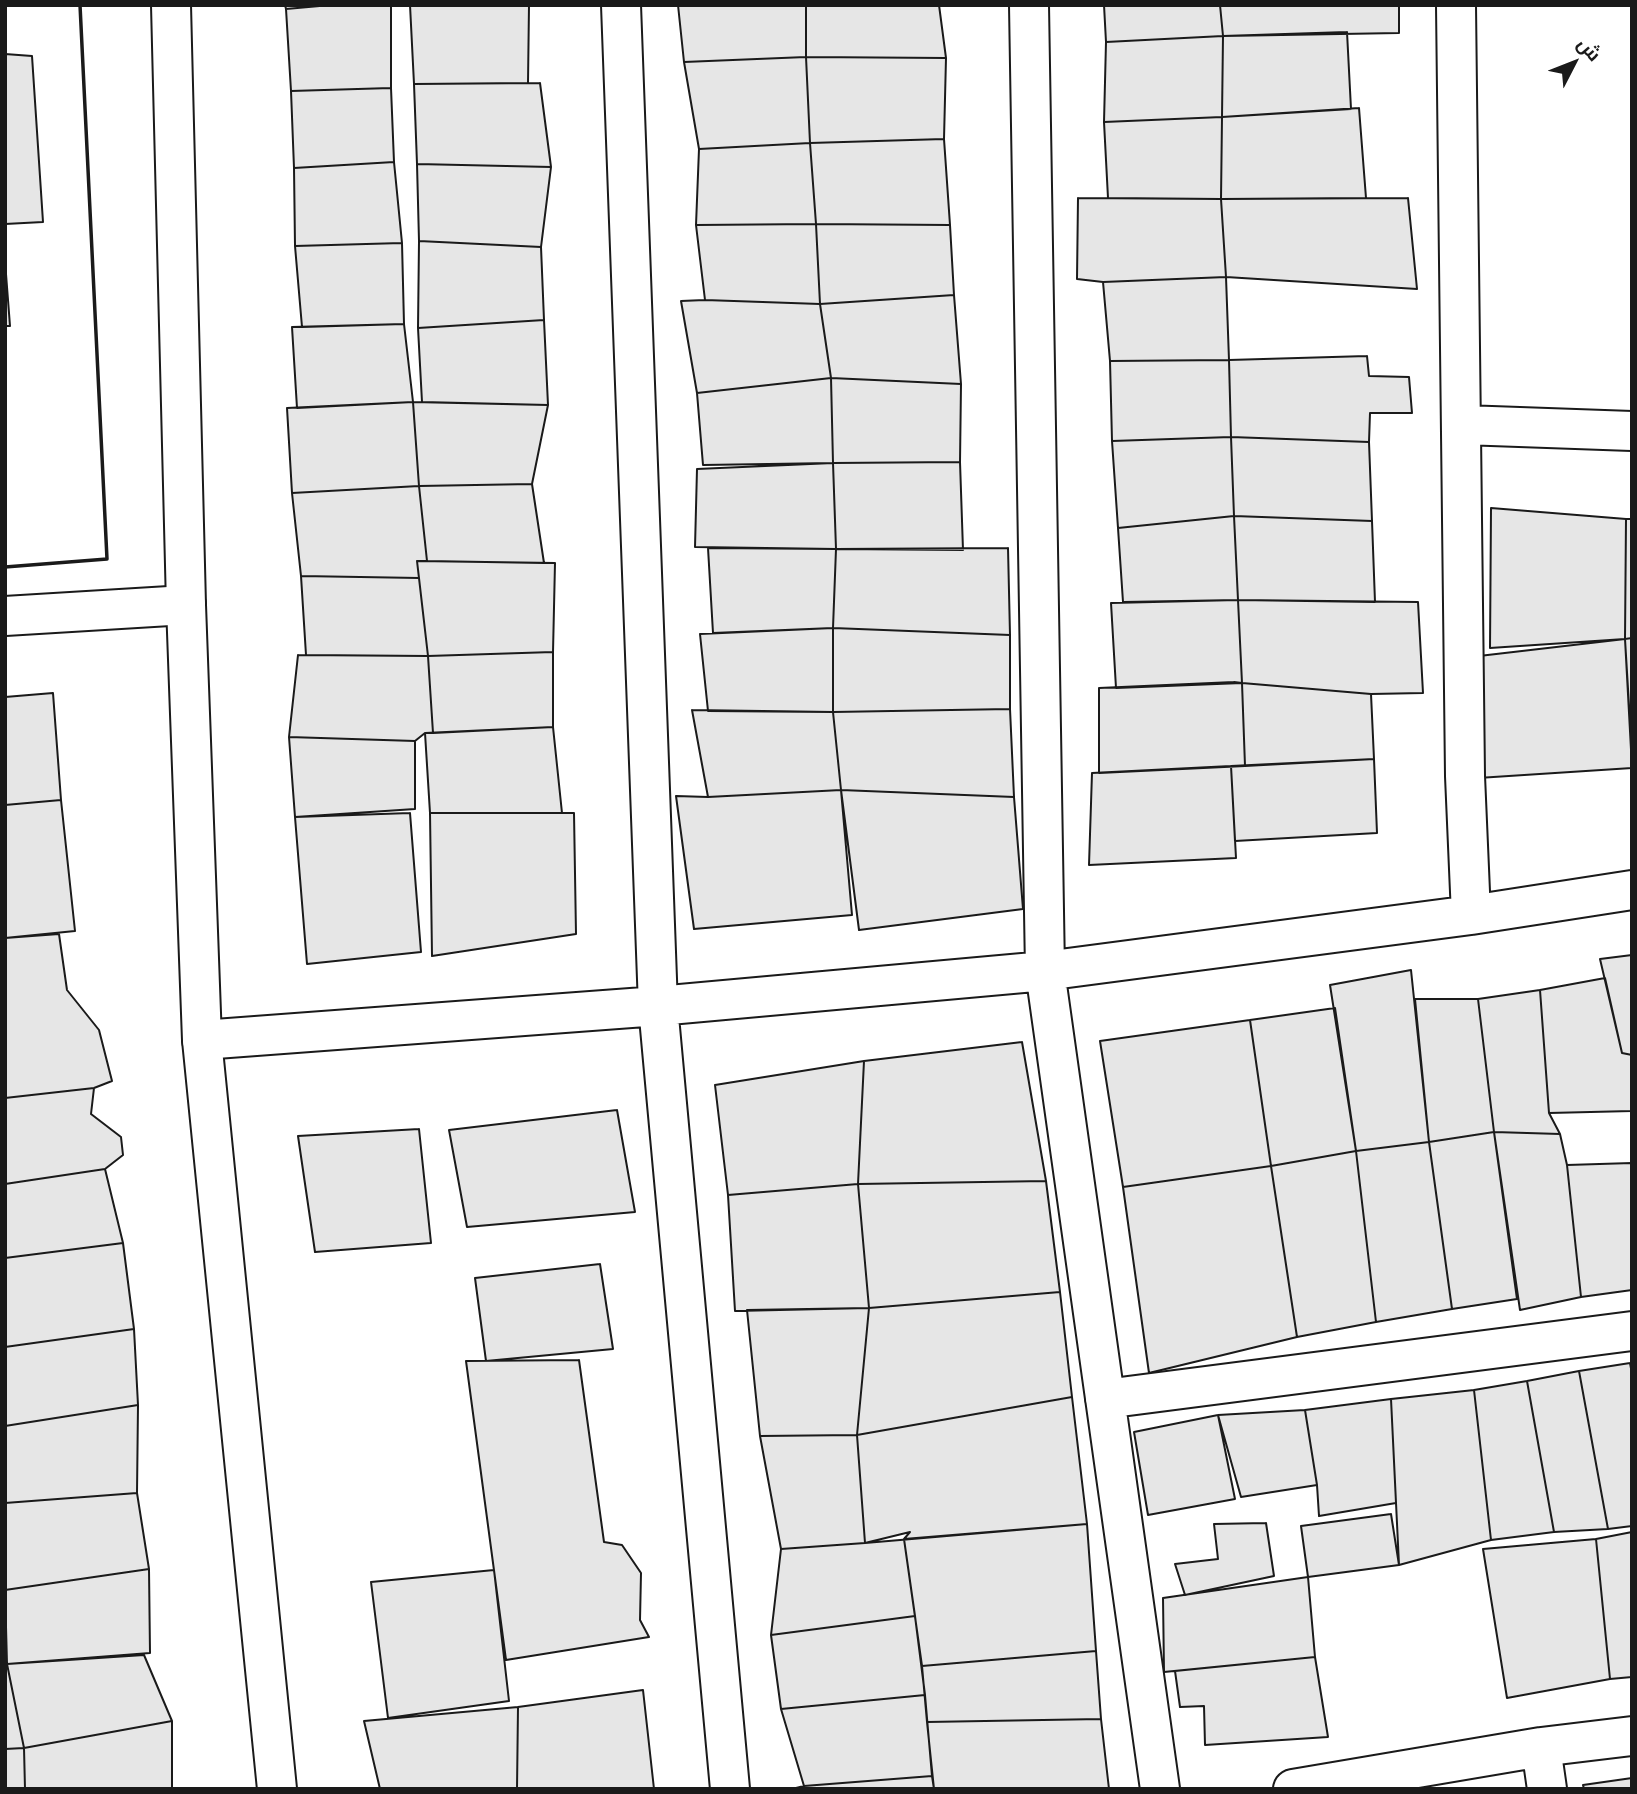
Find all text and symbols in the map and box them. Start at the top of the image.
north arrow [1539,28,1609,98]
text: ش [1573,32,1607,65]

